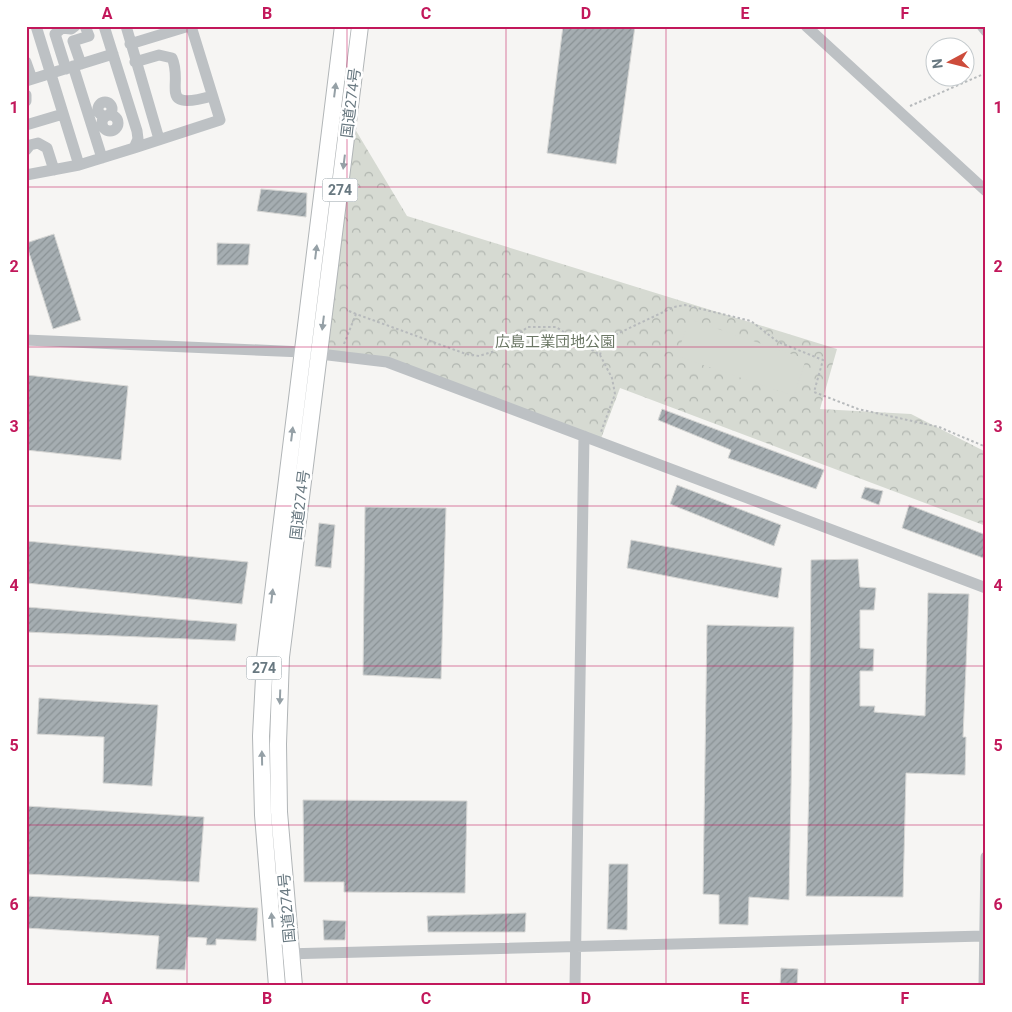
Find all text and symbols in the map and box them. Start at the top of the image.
text: A [102,4,113,23]
text: B [262,4,272,23]
text: C [421,4,431,23]
text: D [581,4,591,23]
text: E [741,4,750,23]
text: F [901,4,910,23]
north arrow [924,38,974,88]
text: N [929,58,946,69]
street label: 国道274号 [338,67,364,139]
one-way arrow [331,82,339,98]
text: 1 [9,98,19,117]
text: 1 [993,98,1003,117]
one-way arrow [340,154,348,170]
road number: 274 [322,178,358,202]
one-way arrow [312,244,320,260]
text: 2 [9,257,19,276]
text: 2 [993,257,1003,276]
one-way arrow [319,315,327,331]
park label: 広島工業団地公園 [495,333,615,351]
text: 3 [9,417,19,436]
text: 3 [993,417,1003,436]
one-way arrow [288,426,296,442]
street label: 国道274号 [287,469,313,541]
text: 4 [9,576,19,595]
text: 4 [993,576,1003,595]
one-way arrow [269,587,277,603]
road number: 274 [246,656,282,680]
one-way arrow [275,690,283,706]
text: 5 [9,736,19,755]
text: 5 [993,736,1003,755]
one-way arrow [258,749,266,765]
street label: 国道274号 [275,872,299,944]
text: 6 [9,895,19,914]
text: 6 [993,895,1003,914]
one-way arrow [267,911,275,927]
text: A [102,989,113,1008]
text: B [262,989,272,1008]
text: C [421,989,431,1008]
text: D [581,989,591,1008]
text: E [741,989,750,1008]
text: F [901,989,910,1008]

